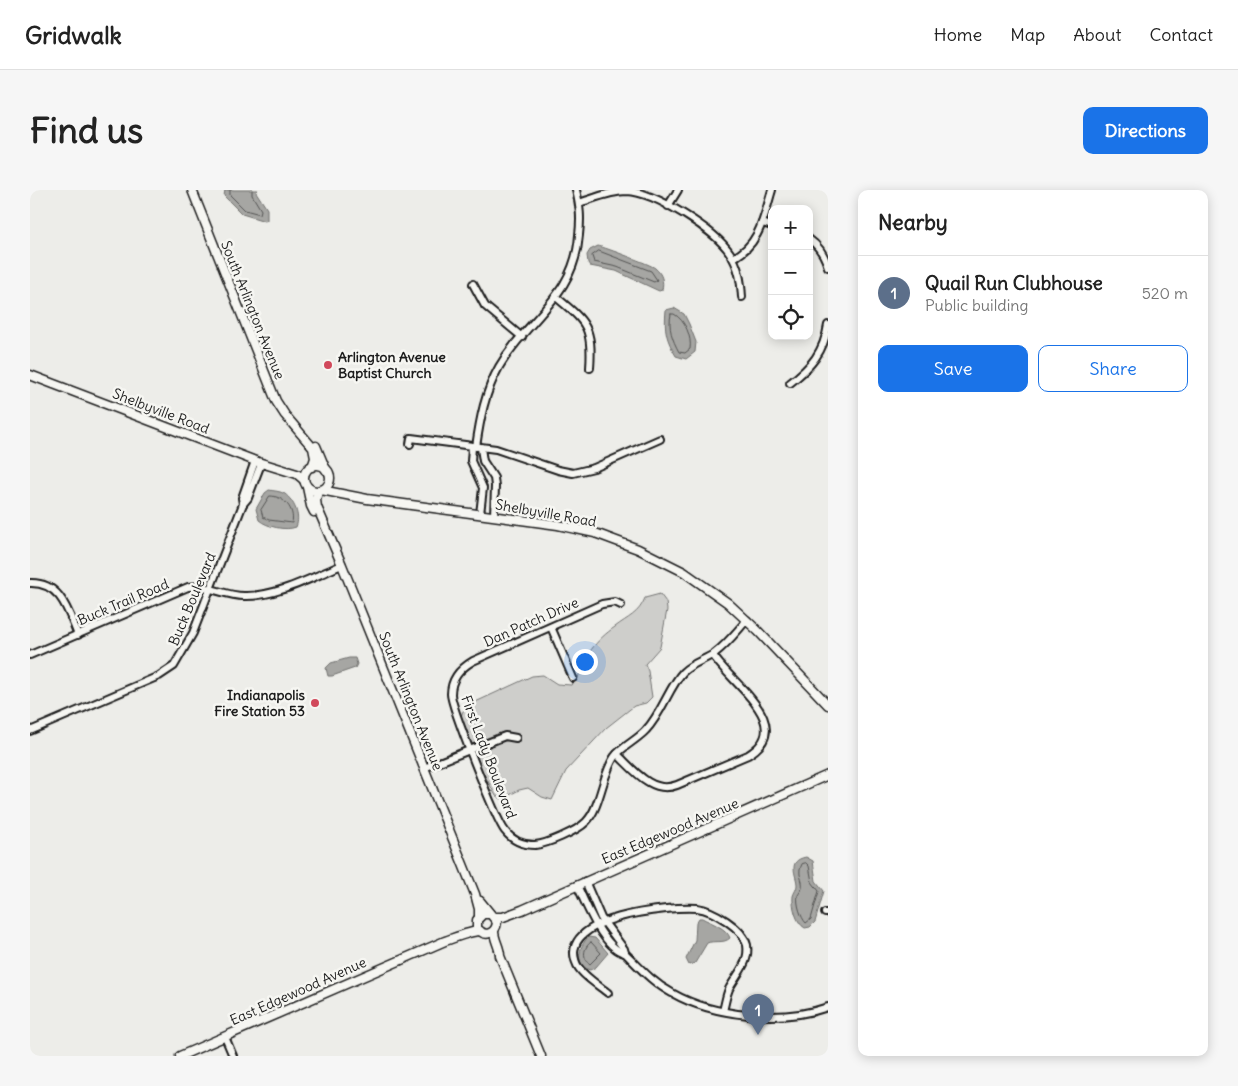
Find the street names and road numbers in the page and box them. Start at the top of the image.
street label: South Arlington Avenue [217,238,289,382]
street label: Shelbyville Road [110,384,212,438]
street label: Shelbyville Road [494,495,598,531]
street label: Buck Boulevard [164,550,220,648]
street label: Buck Trail Road [75,575,171,629]
street label: Dan Patch Drive [481,593,581,651]
street label: South Arlington Avenue [375,629,447,773]
street label: First Lady Boulevard [457,693,521,821]
street label: East Edgewood Avenue [599,794,741,868]
street label: East Edgewood Avenue [227,953,369,1029]

